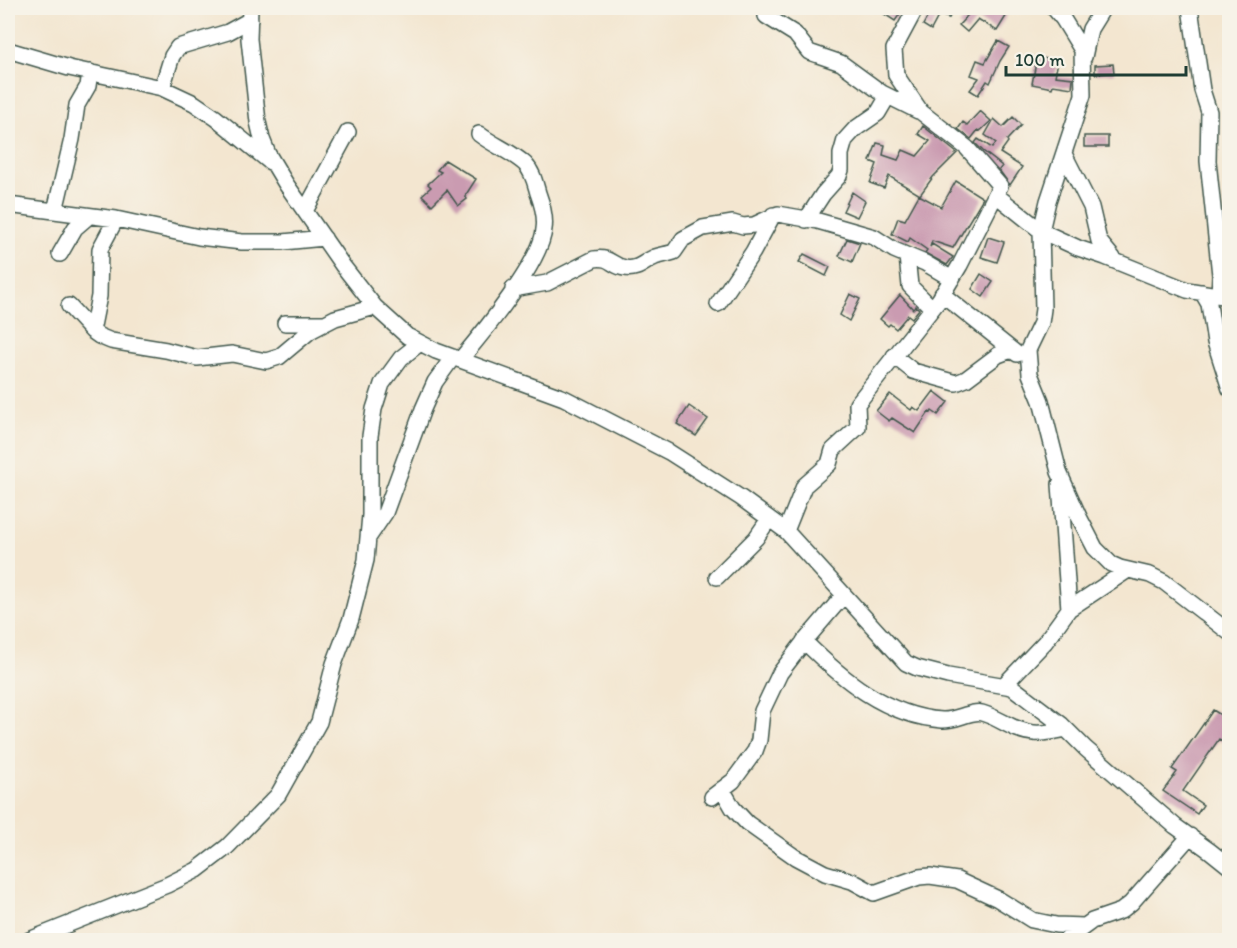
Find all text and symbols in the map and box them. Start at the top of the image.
scale bar [1006,39,1186,77]
text: 100 m [1015,49,1065,71]

